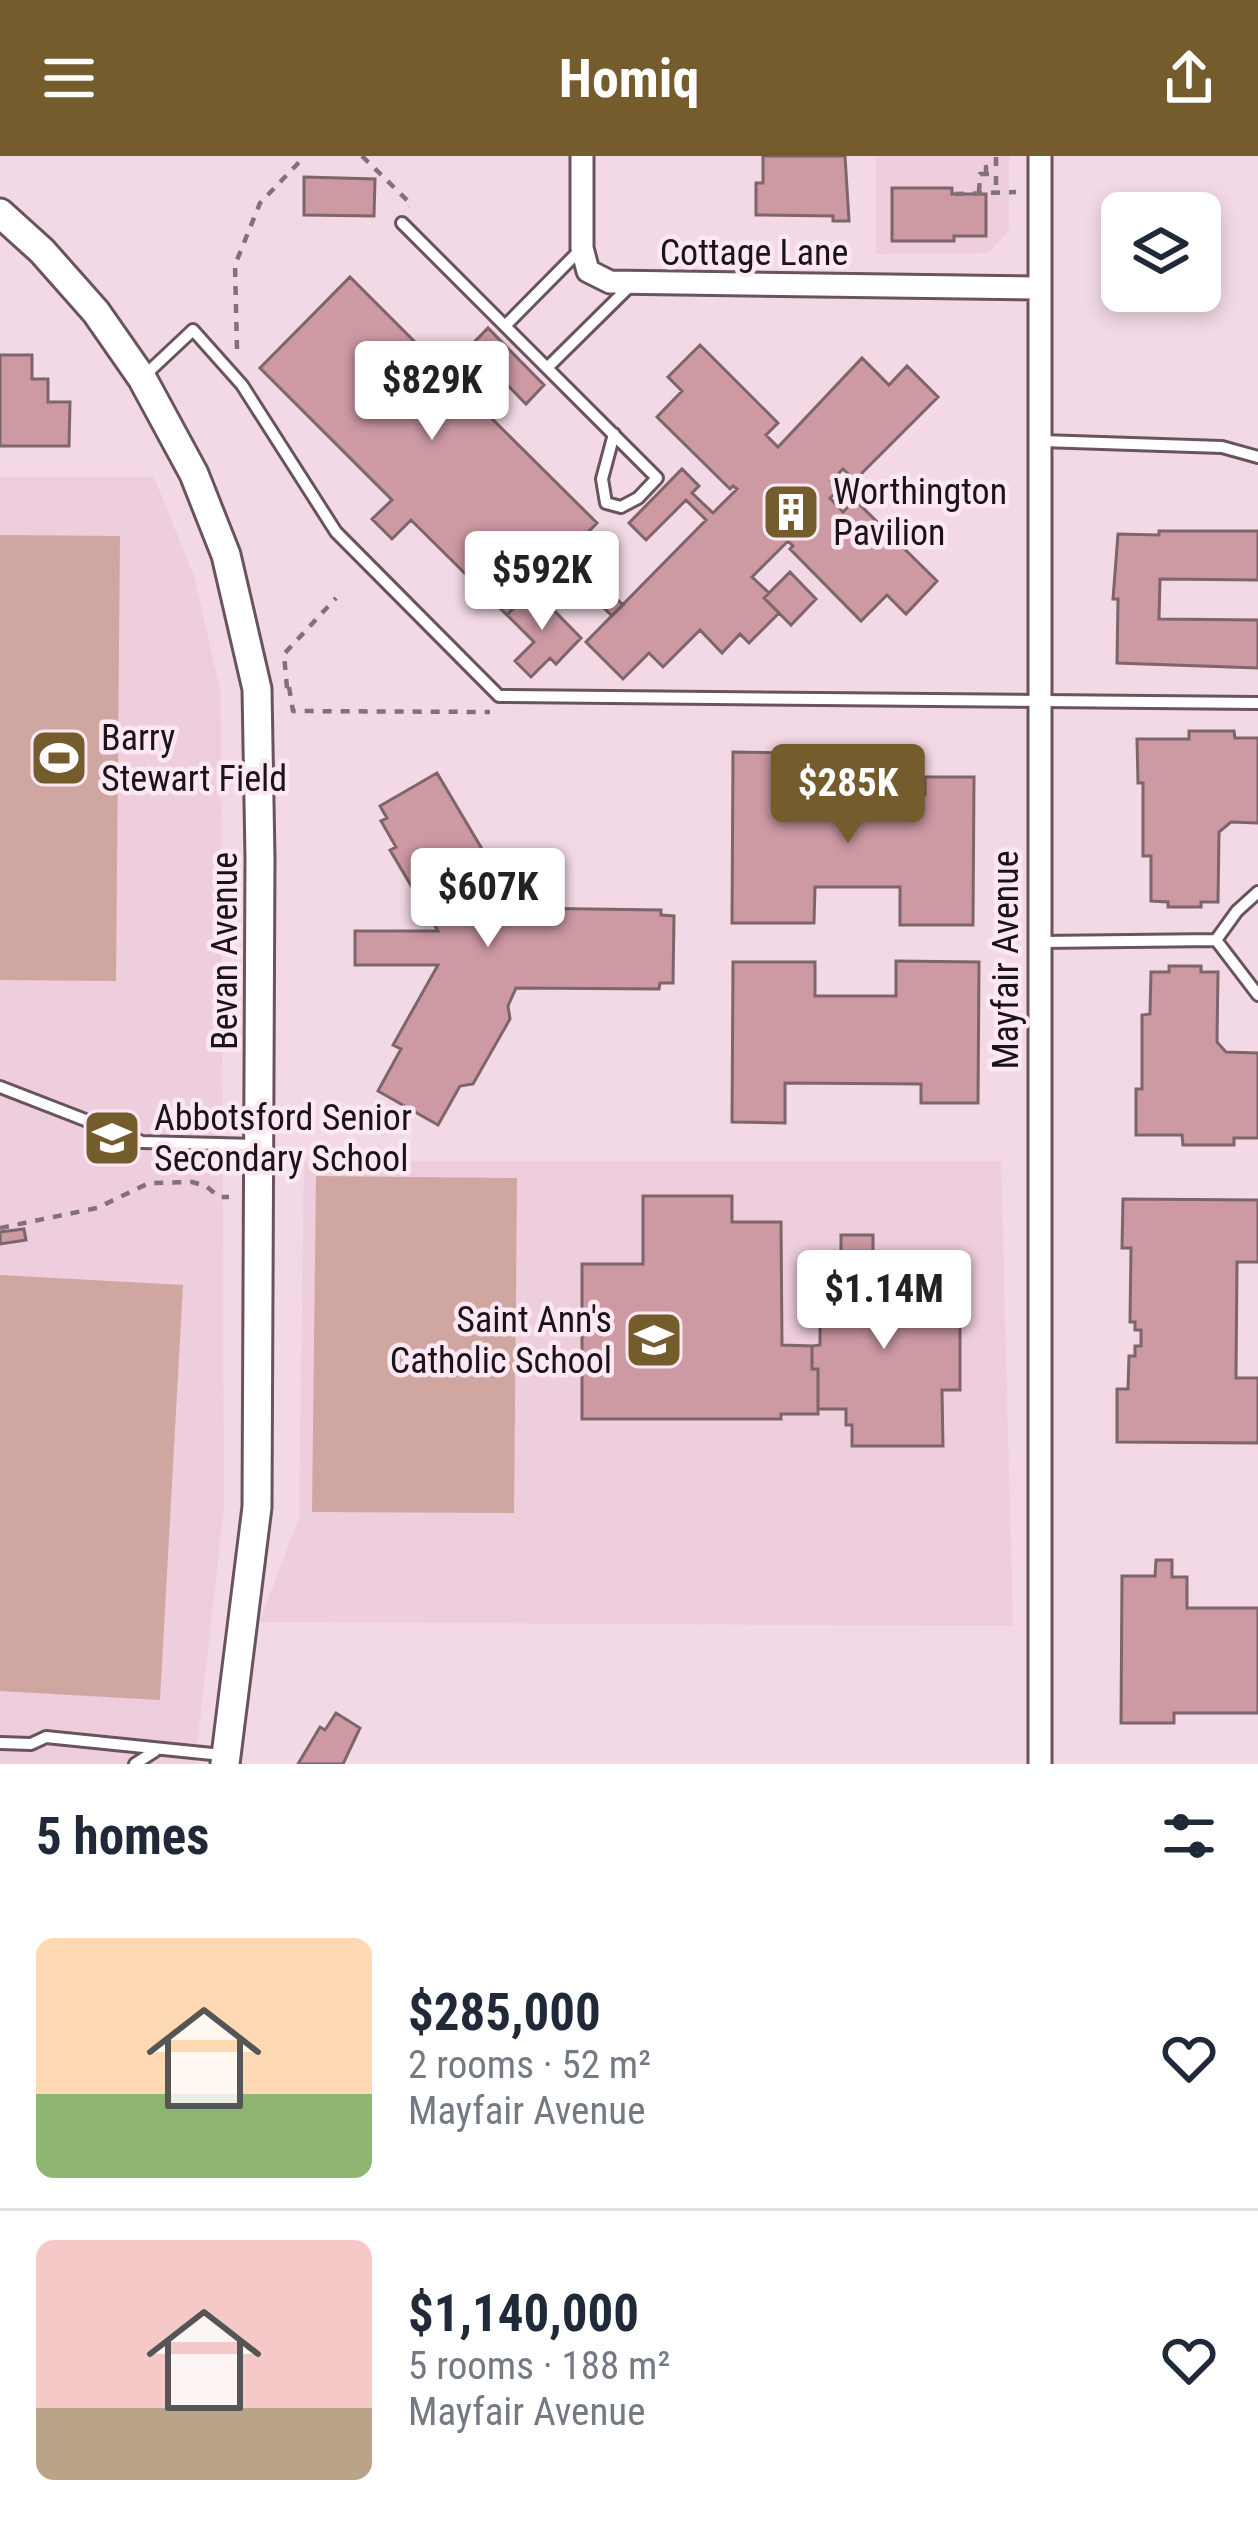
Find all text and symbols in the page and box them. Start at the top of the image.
icon: menu [36,45,102,111]
icon: share [1156,45,1222,111]
text: Homiq [559,47,699,110]
map controls [1101,192,1221,312]
button: layers [1101,192,1221,312]
street label: Cottage Lane [660,232,848,274]
pin: $829K [348,341,516,443]
text: $829K [382,357,482,403]
place label: Worthington Pavilion [833,471,1007,554]
building icon: Worthington Pavilion [760,481,822,543]
pin: $592K [458,531,626,633]
text: $592K [492,547,592,593]
place label: Barry Stewart Field [101,717,287,800]
sports icon: Barry Stewart Field [28,727,90,789]
pin: $285K [764,744,932,846]
text: $285K [798,760,898,806]
pin: $607K [404,848,572,950]
street label: Mayfair Avenue [985,850,1027,1070]
street label: Bevan Avenue [204,852,246,1050]
text: $607K [438,864,538,910]
place label: Abbotsford Senior Secondary School [154,1097,412,1180]
school or university icon: Abbotsford Senior Secondary School [81,1107,143,1169]
pin: $1.14M [786,1250,982,1352]
text: $1.14M [824,1266,944,1312]
place label: Saint Ann's Catholic School [390,1299,612,1382]
school or university icon: Saint Ann's Catholic School [623,1309,685,1371]
icon: filters [1156,1803,1222,1869]
text: 5 homes [36,1807,209,1866]
text: $285,000 [408,1983,601,2042]
icon: home [132,1986,276,2130]
icon: heart [1156,2025,1222,2091]
text: 2 rooms · 52 m² [408,2042,651,2088]
text: Mayfair Avenue [408,2088,645,2134]
text: $1,140,000 [408,2284,639,2343]
icon: home [132,2288,276,2432]
icon: heart [1156,2327,1222,2393]
text: 5 rooms · 188 m² [408,2343,670,2389]
text: Mayfair Avenue [408,2389,645,2435]

